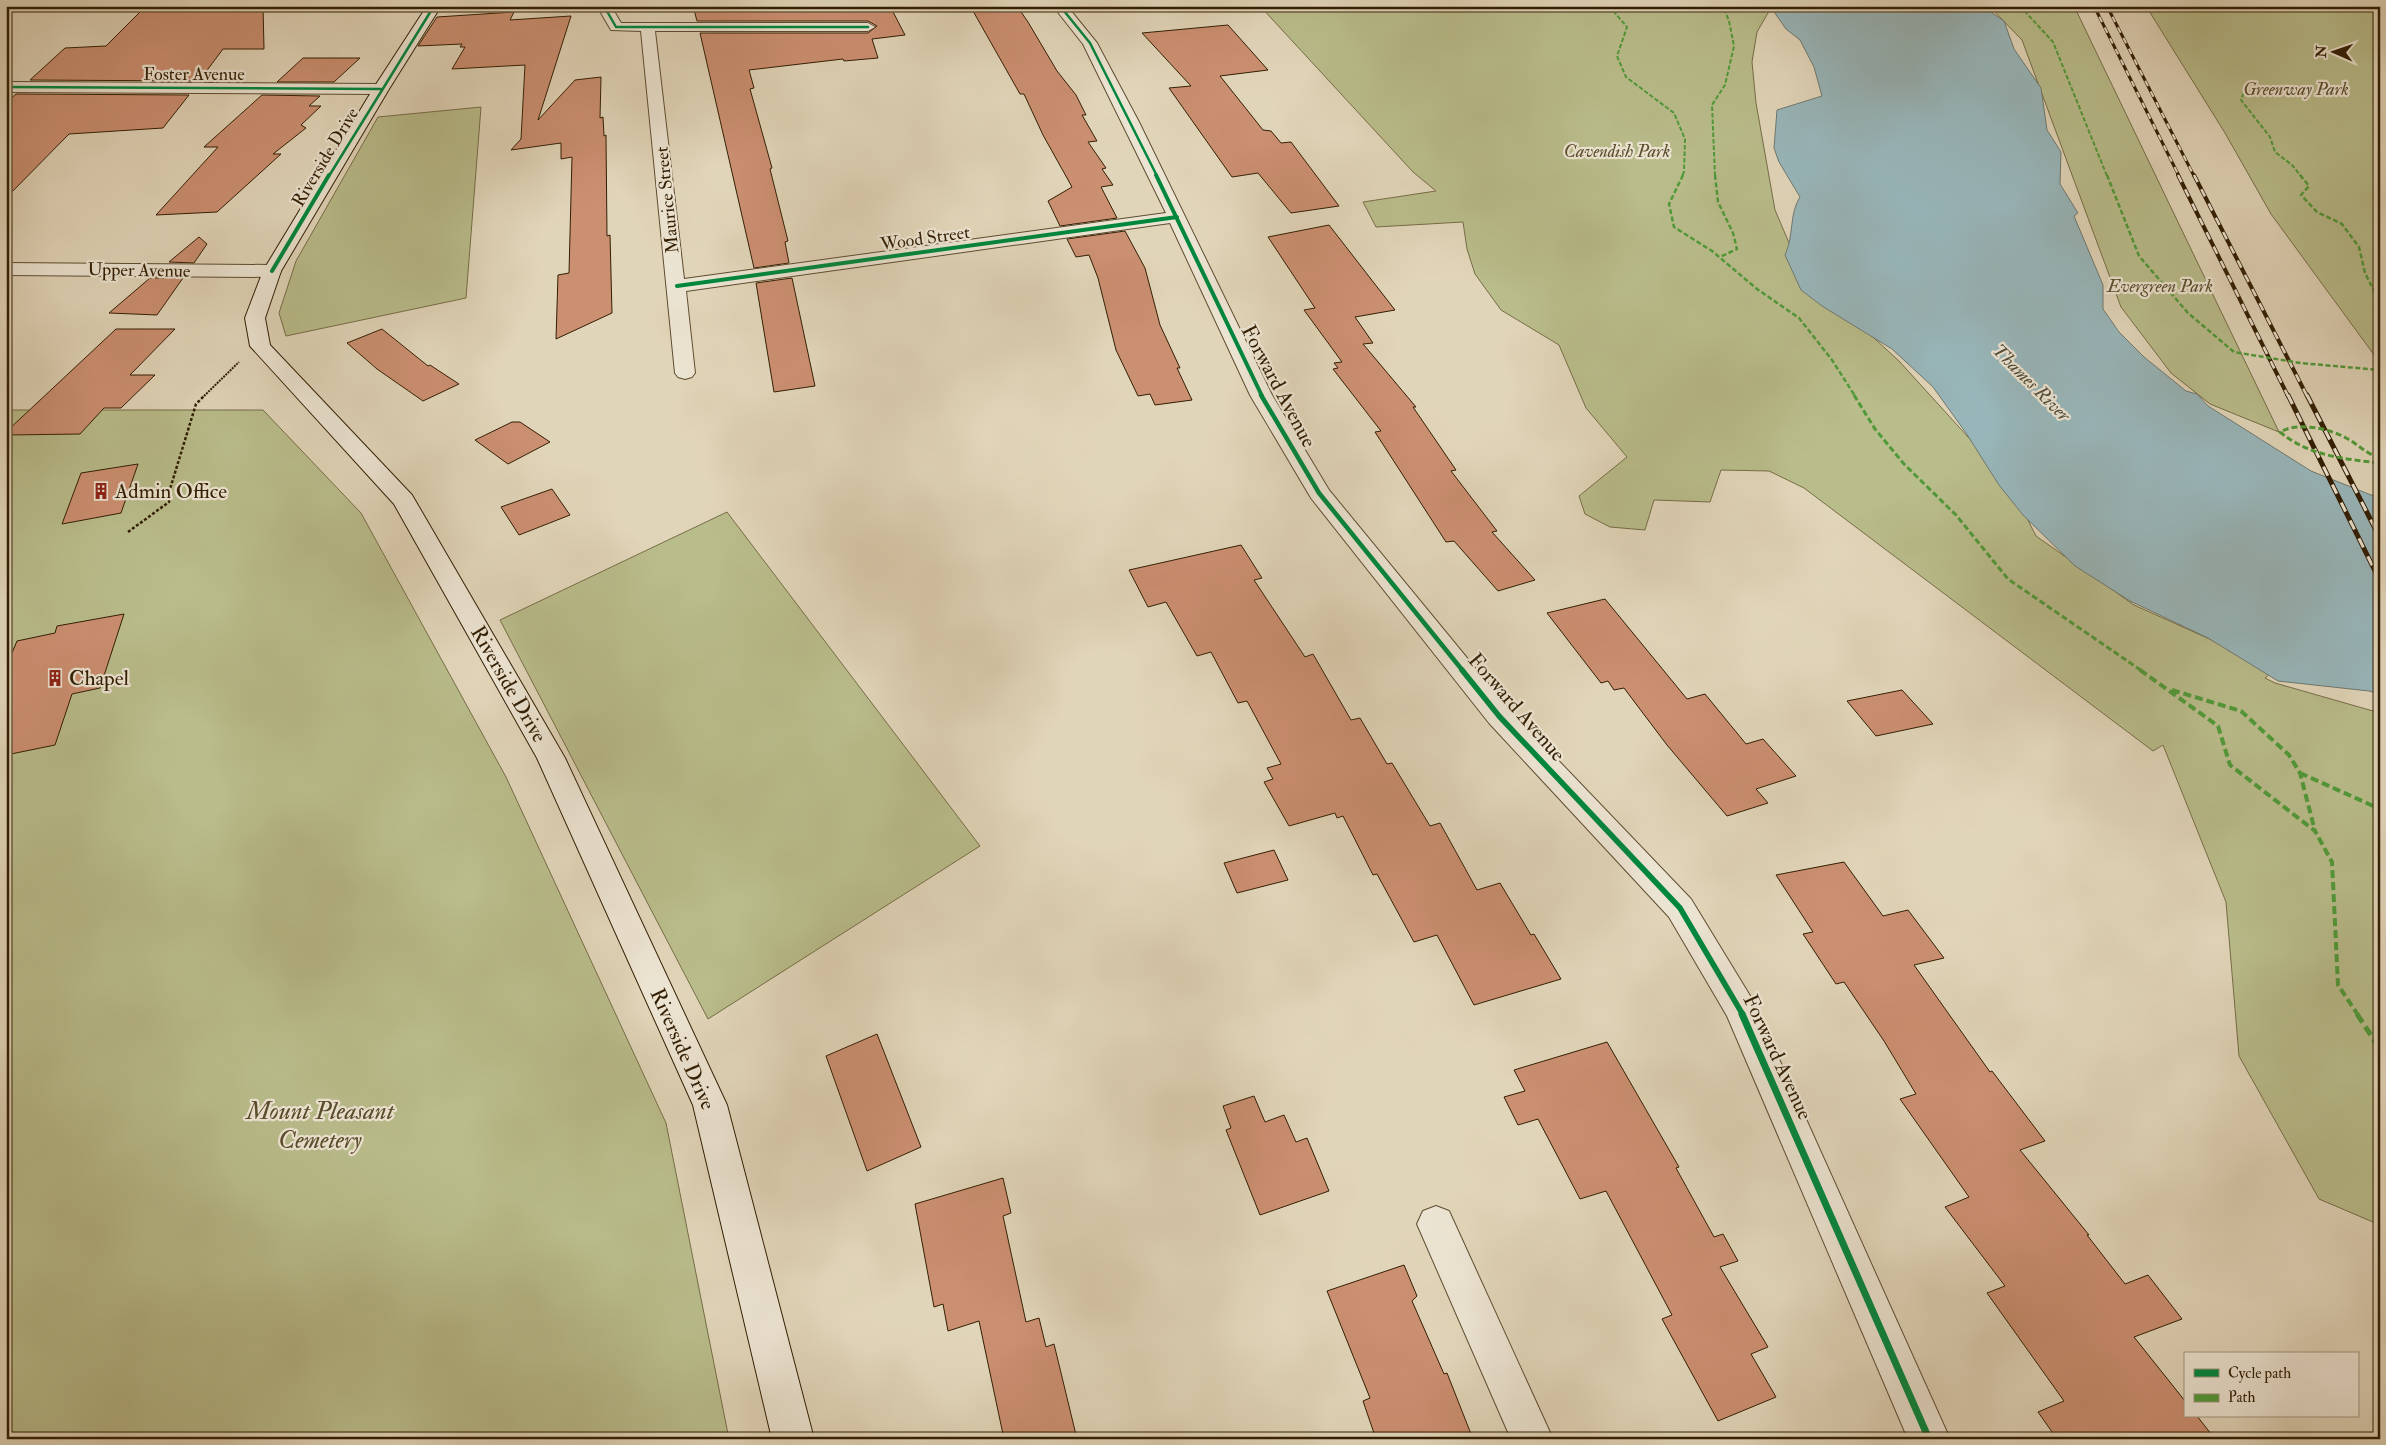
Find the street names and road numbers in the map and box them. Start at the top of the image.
street label: Foster Avenue [143,63,245,86]
street label: Riverside Drive [287,103,364,211]
street label: Maurice Street [650,145,685,255]
street label: Wood Street [878,221,971,256]
street label: Upper Avenue [87,258,191,283]
street label: Forward Avenue [1235,320,1322,453]
street label: Riverside Drive [464,621,553,748]
street label: Forward Avenue [1462,647,1571,767]
street label: Riverside Drive [644,984,721,1114]
street label: Forward Avenue [1737,990,1818,1124]

